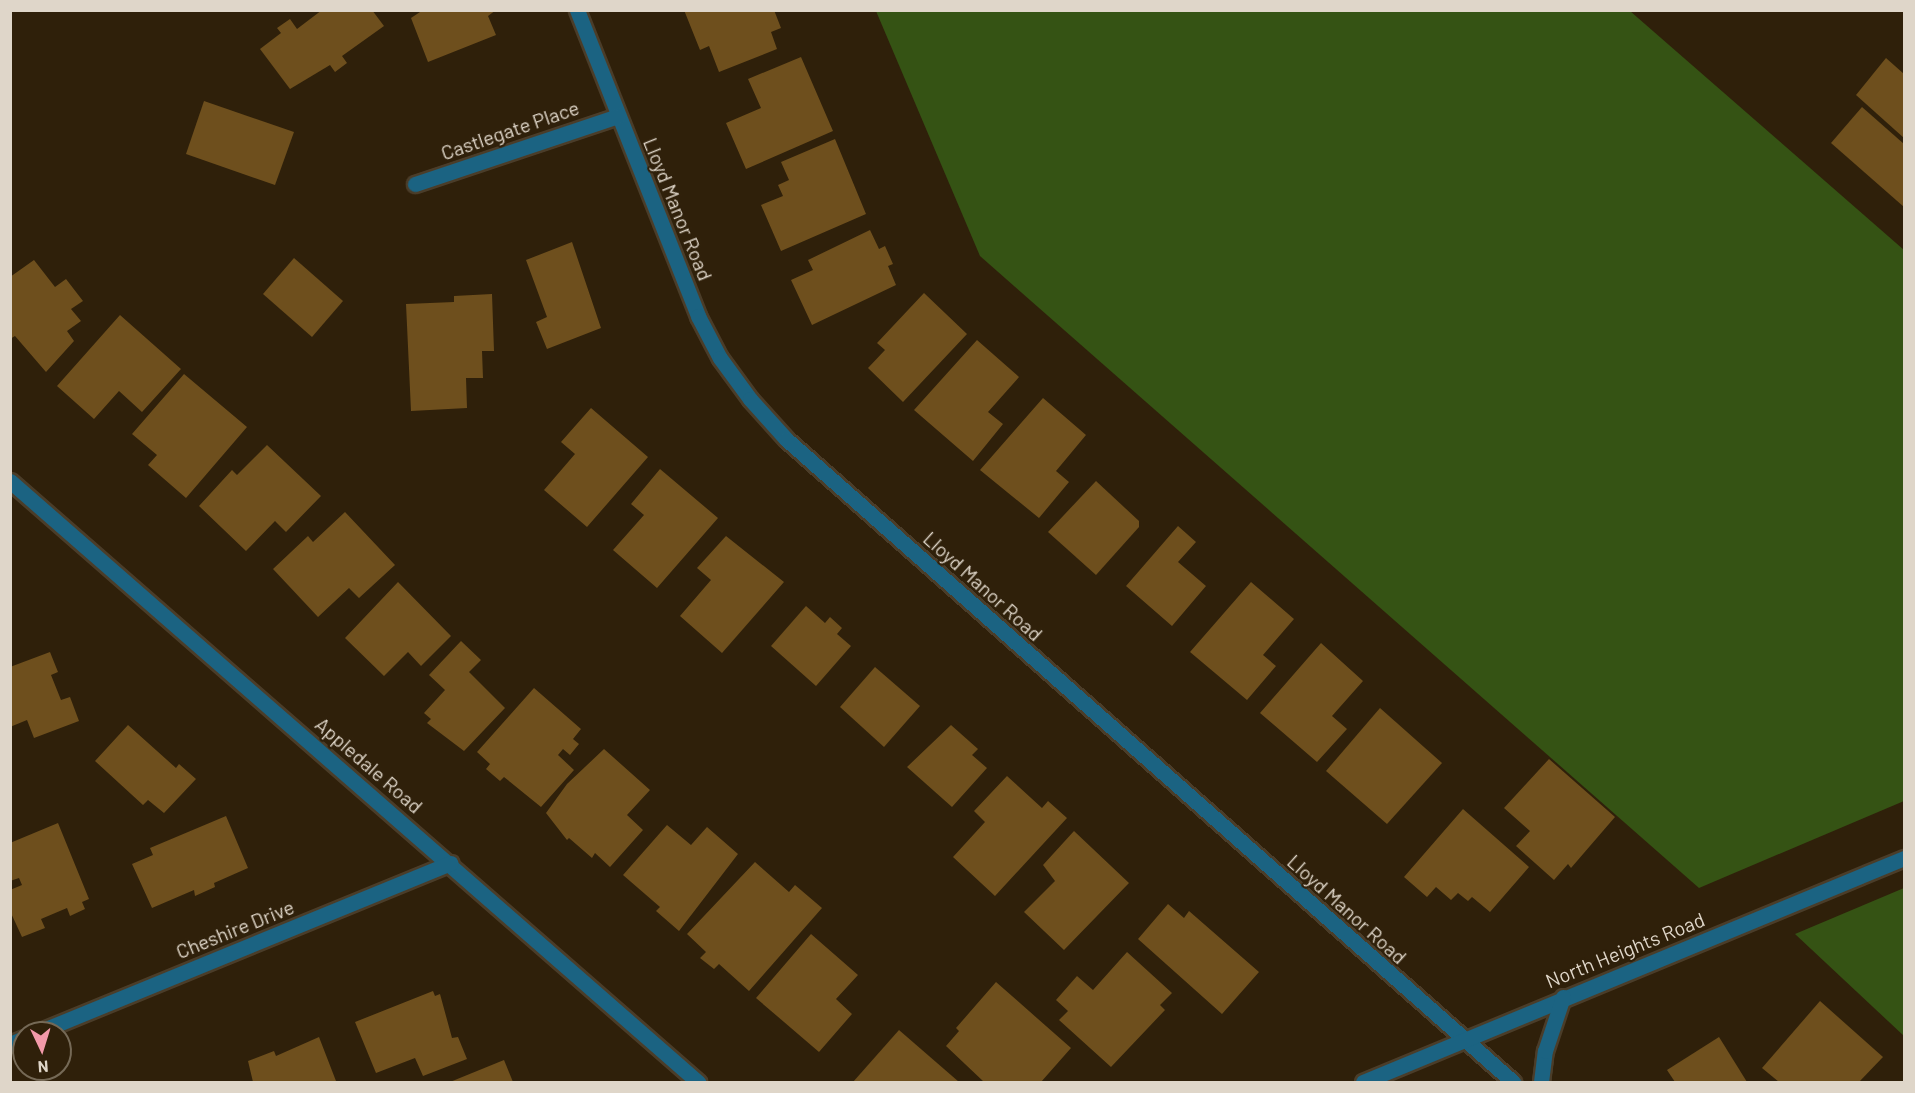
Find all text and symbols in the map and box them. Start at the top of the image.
street label: Castlegate Place [438,95,582,165]
street label: Lloyd Manor Road [638,134,718,284]
street label: Lloyd Manor Road [919,526,1047,646]
street label: Appledale Road [311,712,427,818]
street label: Lloyd Manor Road [1283,849,1411,969]
street label: Cheshire Drive [172,894,298,964]
street label: North Heights Road [1542,907,1708,993]
north arrow [12,1021,72,1081]
text: N [37,1058,49,1077]

